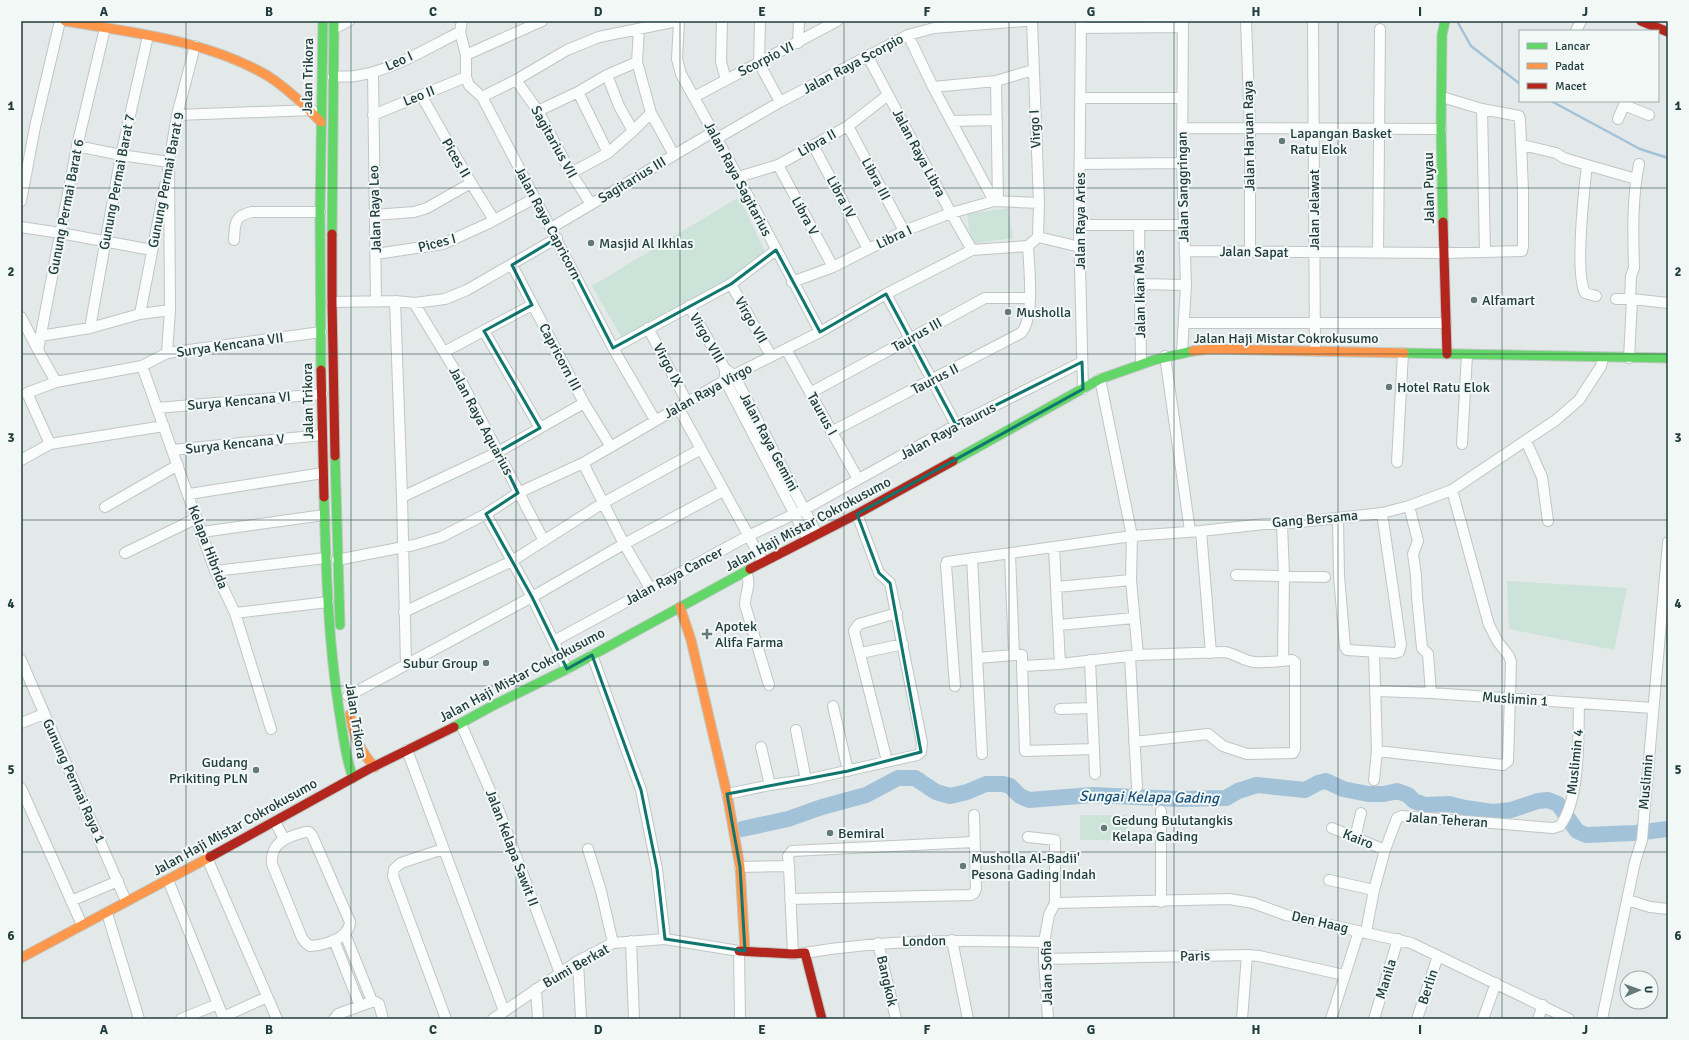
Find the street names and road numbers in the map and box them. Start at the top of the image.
street label: Jalan Raya Scorpio [800,30,906,98]
street label: Jalan Trikora [299,38,317,114]
street label: Scorpio VI [735,38,797,80]
street label: Leo I [383,47,415,75]
street label: Jalan Haruan Raya [1240,80,1258,192]
street label: Leo II [401,82,437,110]
street label: Sagitarius VII [527,103,581,181]
street label: Jalan Raya Libra [889,106,949,200]
street label: Virgo I [1025,109,1045,149]
street label: Gunung Permai Barat 9 [144,111,188,249]
street label: Gunung Permai Barat 7 [95,113,139,251]
street label: Jalan Raya Sagitarius [701,119,775,239]
street label: Libra II [795,125,839,161]
street label: Jalan Sanggringan [1174,131,1192,243]
street label: Pices II [438,135,474,181]
street label: Gunung Permai Barat 6 [44,138,88,276]
street label: Jalan Puyau [1420,152,1438,224]
street label: Sagitarius III [595,153,669,207]
street label: Libra III [858,155,894,203]
street label: Jalan Raya Capricorn [511,164,585,282]
street label: Jalan Raya Leo [365,165,385,253]
street label: Jalan Jelawat [1306,169,1323,251]
street label: Jalan Raya Aries [1072,172,1089,270]
street label: Libra IV [823,173,859,221]
street label: Libra V [788,194,822,238]
street label: Libra I [873,221,915,253]
street label: Pices I [416,230,458,256]
street label: Jalan Sapat [1219,243,1289,261]
street label: Jalan Ikan Mas [1131,250,1149,338]
street label: Virgo VII [731,294,771,346]
street label: Virgo VIII [686,310,728,366]
street label: Taurus III [889,314,945,356]
street label: Capricorn III [535,320,585,394]
street label: Surya Kencana VII [175,329,285,361]
street label: Jalan Haji Mistar Cokrokusumo [1193,330,1379,347]
street label: Virgo IX [649,340,687,390]
street label: Jalan Raya Virgo [661,360,755,422]
street label: Taurus II [908,360,962,398]
street label: Jalan Trikora [299,363,317,439]
street label: Jalan Raya Aquarius [445,364,517,478]
street label: Surya Kencana VI [186,388,292,414]
street label: Taurus I [803,389,841,439]
street label: Jalan Raya Gemini [736,390,802,494]
street label: Jalan Raya Taurus [897,399,999,463]
street label: Surya Kencana V [184,430,286,458]
street label: Jalan Haji Mistar Cokrokusumo [722,473,894,575]
street label: Kelapa Hibrida [184,503,232,591]
street label: Gang Bersama [1271,507,1359,531]
street label: Jalan Raya Cancer [622,543,727,609]
street label: Jalan Haji Mistar Cokrokusumo [436,624,608,726]
street label: Jalan Trikora [342,682,370,760]
street label: Muslimin 1 [1481,688,1549,710]
street label: Gunung Permai Raya 1 [39,716,109,846]
street label: Muslimin 4 [1563,728,1587,796]
street label: Muslimin [1635,754,1657,810]
street label: Jalan Haji Mistar Cokrokusumo [150,775,320,879]
street label: Jalan Kelapa Sawit II [482,787,542,909]
street label: Jalan Teheran [1405,809,1489,831]
street label: Kairo [1340,825,1376,853]
street label: Den Haag [1290,907,1350,937]
street label: London [902,932,946,950]
street label: Bumi Berkat [540,940,612,992]
street label: Jalan Sofia [1038,940,1056,1006]
street label: Paris [1180,947,1210,965]
street label: Bangkok [873,954,901,1008]
street label: Manila [1372,957,1400,1001]
street label: Berlin [1414,967,1442,1007]

